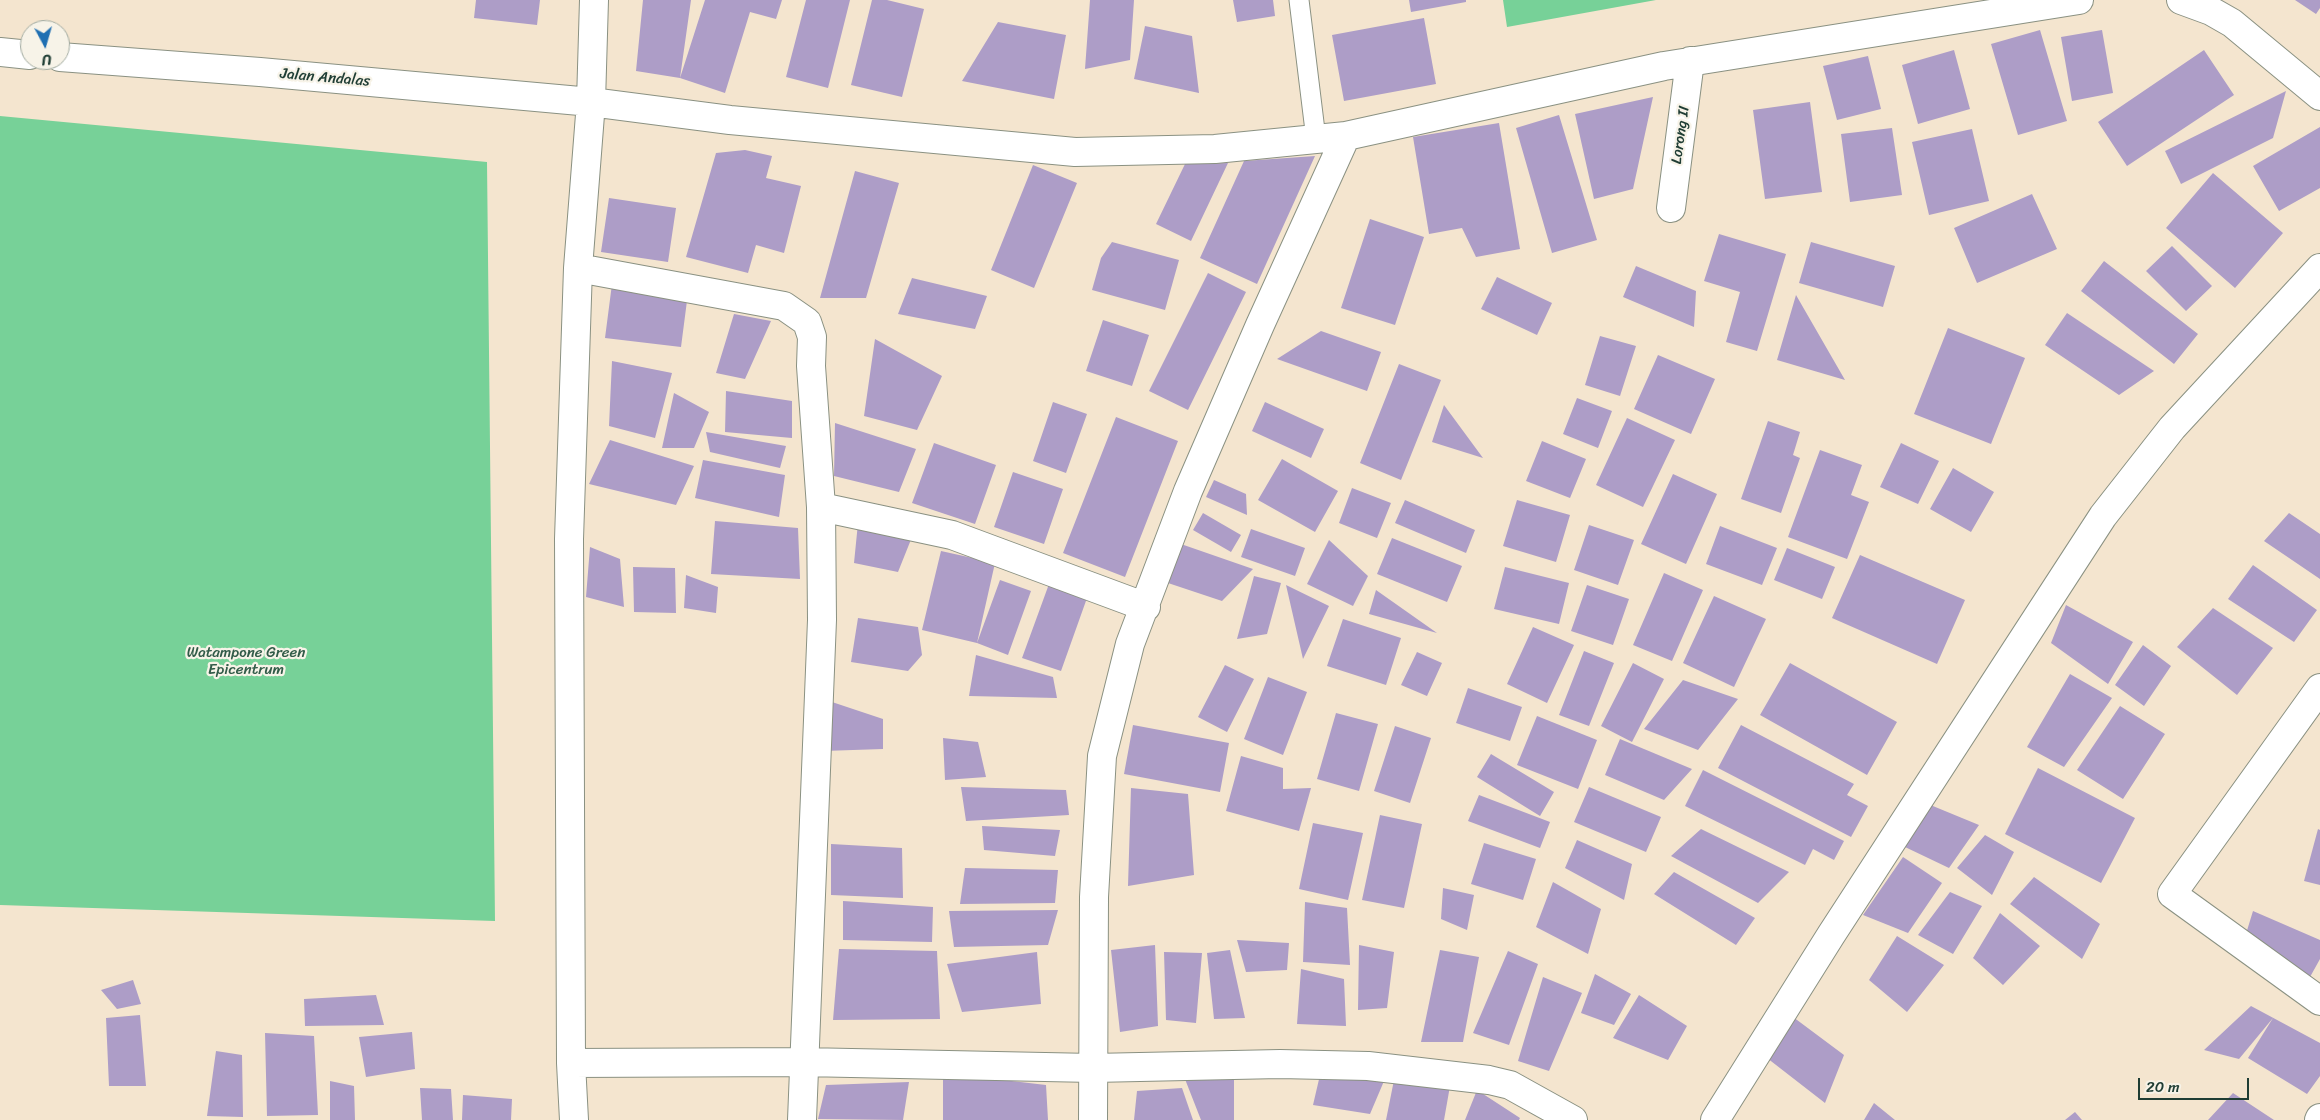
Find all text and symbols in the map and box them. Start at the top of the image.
north arrow [20,20,70,70]
text: U [41,47,52,72]
street label: Jalan Andalas [279,65,371,91]
street label: Lorong II [1668,105,1694,165]
park label: Watampone Green Epicentrum [187,644,305,679]
scale bar [2140,1068,2251,1100]
text: 20 m [2146,1074,2180,1100]

